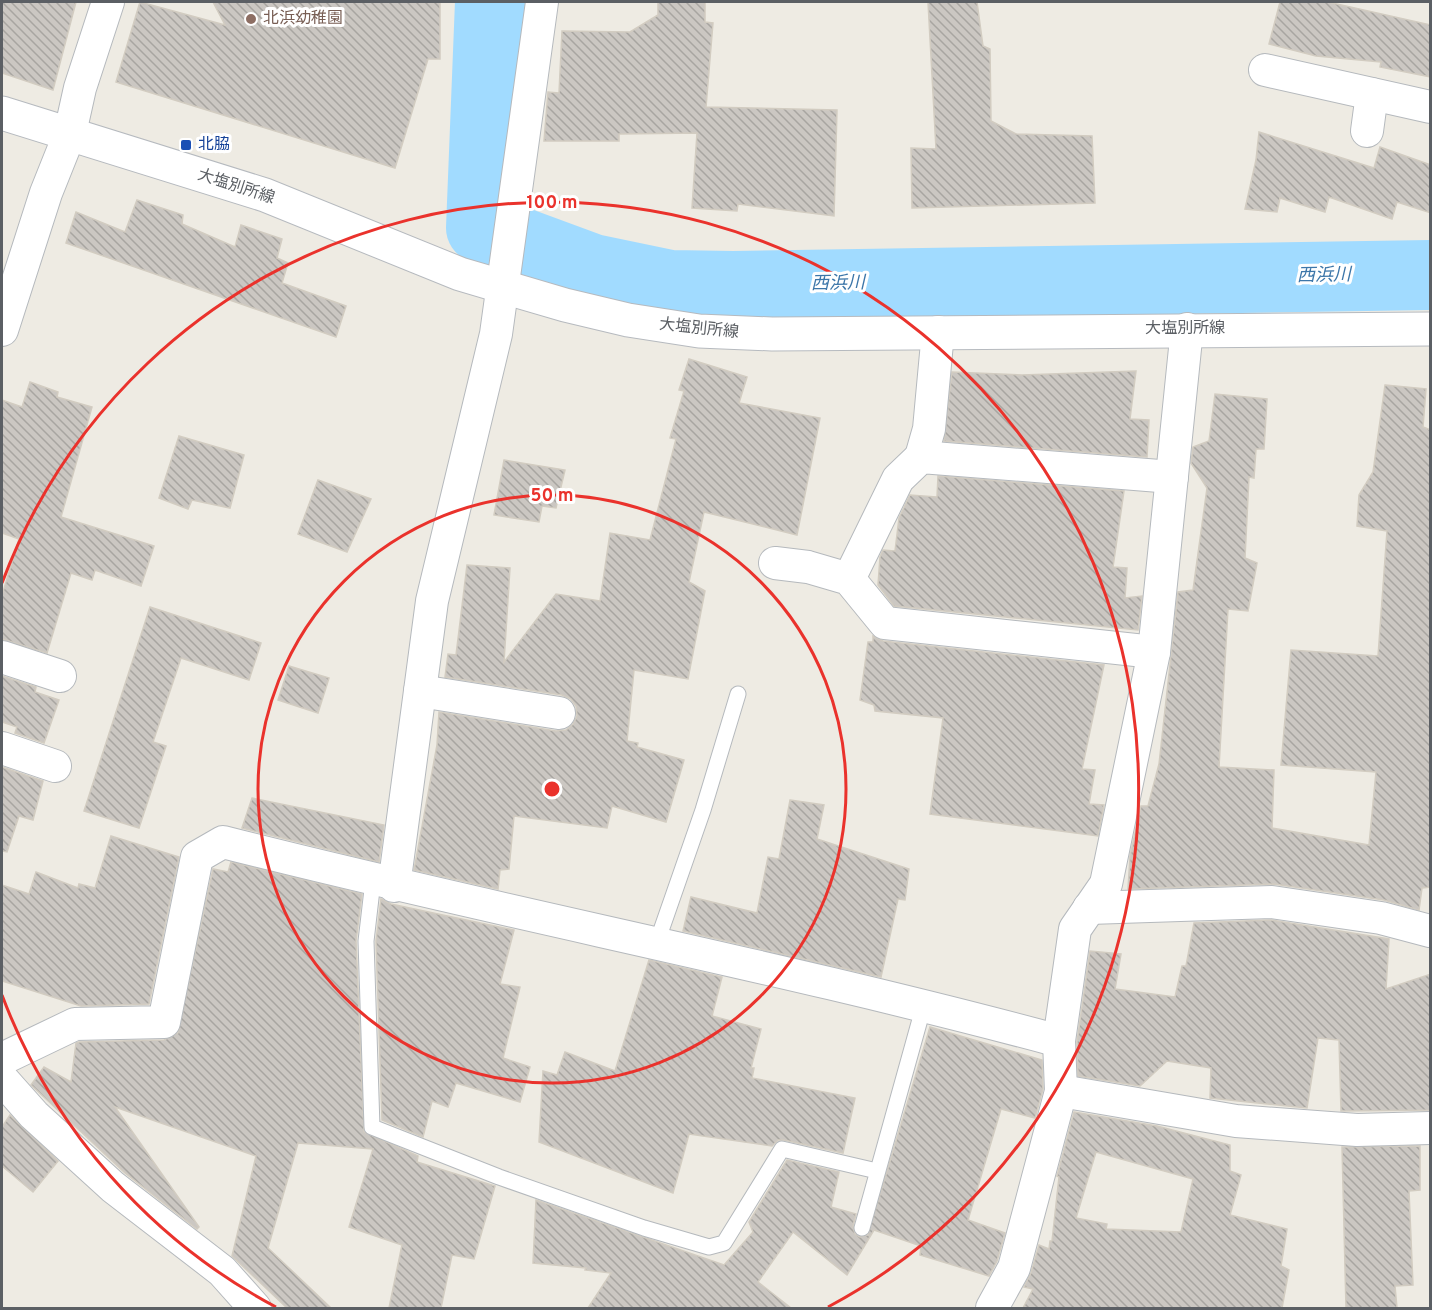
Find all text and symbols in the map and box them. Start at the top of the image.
place label: 北浜幼稚園 [263,9,343,29]
marker: 北浜幼稚園 [244,12,258,26]
place label: 北脇 [198,135,230,155]
marker: 北脇 [179,138,193,152]
street label: 大塩別所線 [195,165,277,209]
text: 100 m [526,192,578,215]
water label: 西浜川 [1297,264,1353,288]
water label: 西浜川 [811,272,867,296]
street label: 大塩別所線 [658,315,740,343]
street label: 大塩別所線 [1145,319,1225,339]
text: 50 m [530,485,574,508]
centre of rings [542,779,562,799]

